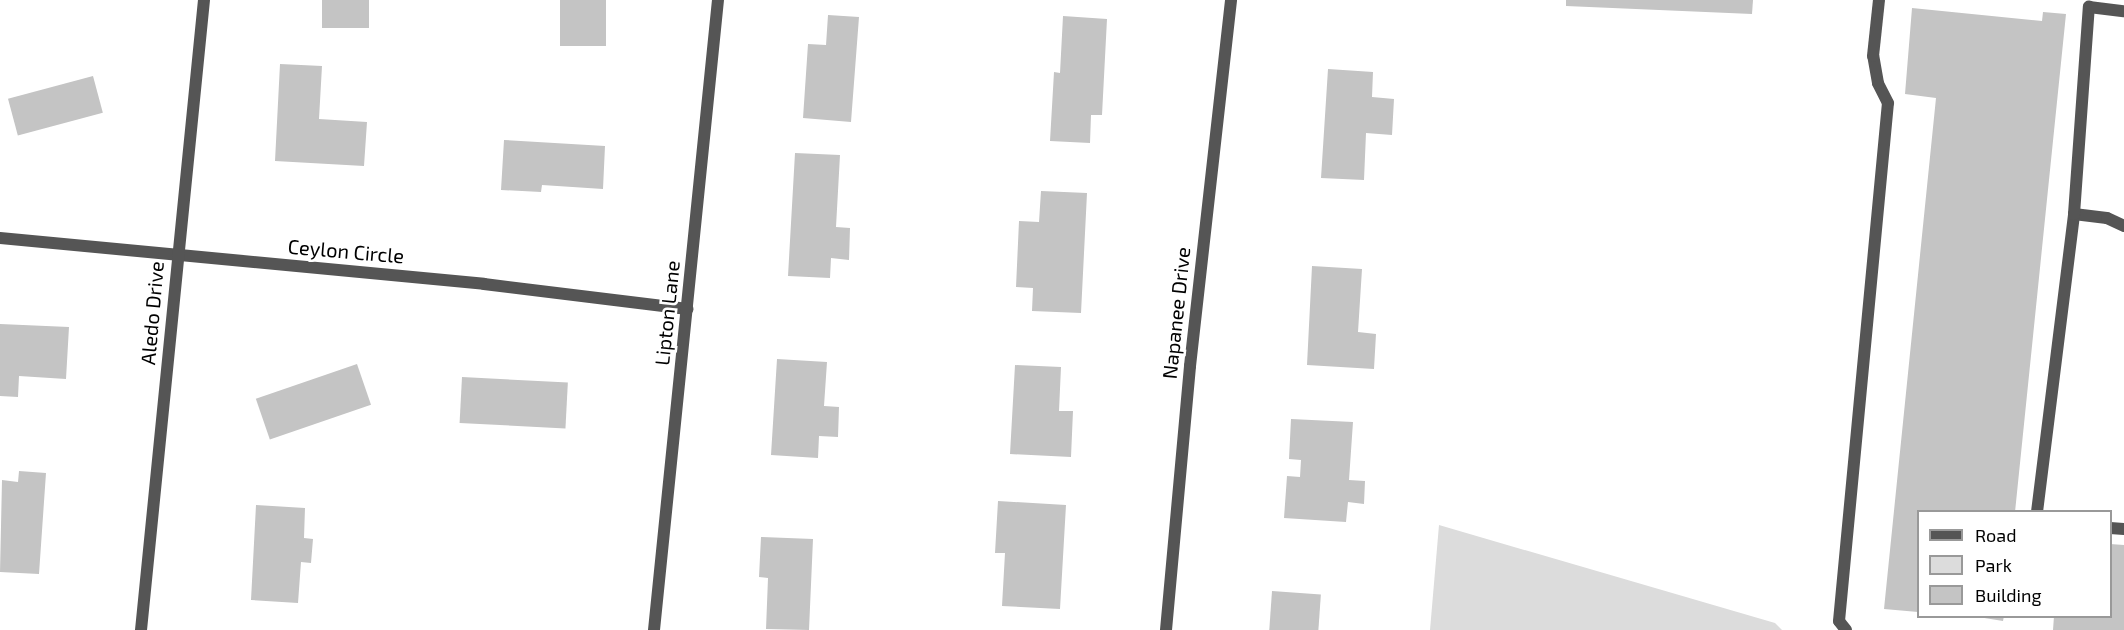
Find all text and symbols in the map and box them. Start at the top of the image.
street label: Ceylon Circle [287,234,405,268]
street label: Napanee Drive [1157,246,1195,380]
street label: Lipton Lane [650,259,684,367]
street label: Aledo Drive [136,260,168,366]
legend [1917,510,2112,618]
text: Road [1975,524,2016,546]
text: Park [1975,554,2012,576]
text: Building [1975,584,2042,606]

